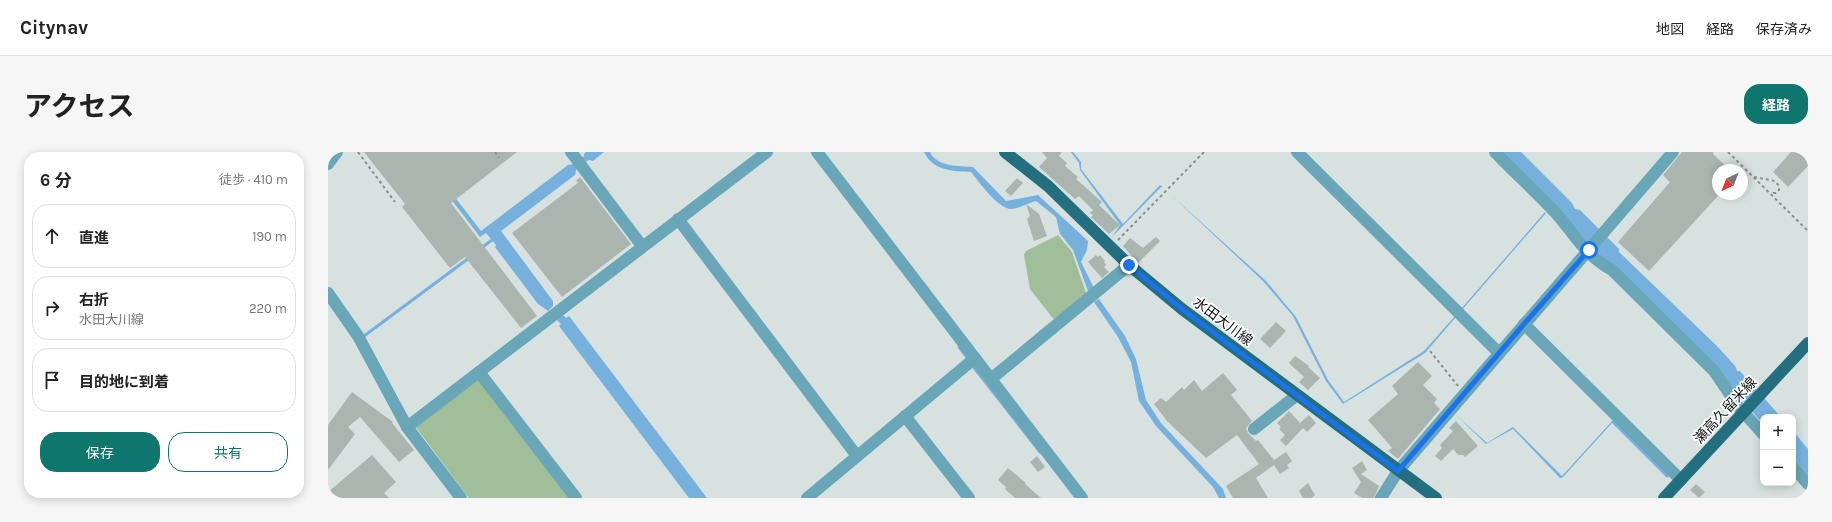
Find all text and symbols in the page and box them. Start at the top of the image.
text: Citynav [20,17,88,39]
text: 地図 [1656,21,1684,38]
text: 経路 [1706,21,1734,38]
text: 保存済み [1756,21,1812,38]
button: 経路 [1744,84,1808,124]
text: アクセス [24,90,135,123]
north arrow [1712,164,1748,200]
text: 6 分 [40,170,72,190]
text: 徒歩 · 410 m [219,172,288,187]
icon: ahead [41,225,63,247]
text: 直進 [79,229,109,247]
text: 190 m [252,229,287,244]
route start [1580,241,1598,259]
route end [1120,256,1138,274]
text: 右折 [79,291,109,309]
street label: 水田大川線 [1190,294,1256,349]
icon: right [41,297,63,319]
text: 220 m [249,301,287,316]
text: 水田大川線 [79,312,144,327]
icon: arrive [41,369,63,391]
text: 目的地に到着 [79,373,169,391]
street label: 瀬高久留米線 [1691,374,1760,447]
map controls [1760,414,1796,486]
button: + [1760,414,1796,450]
button: 保存 [40,432,160,472]
button: 共有 [168,432,288,472]
button: − [1760,450,1796,486]

